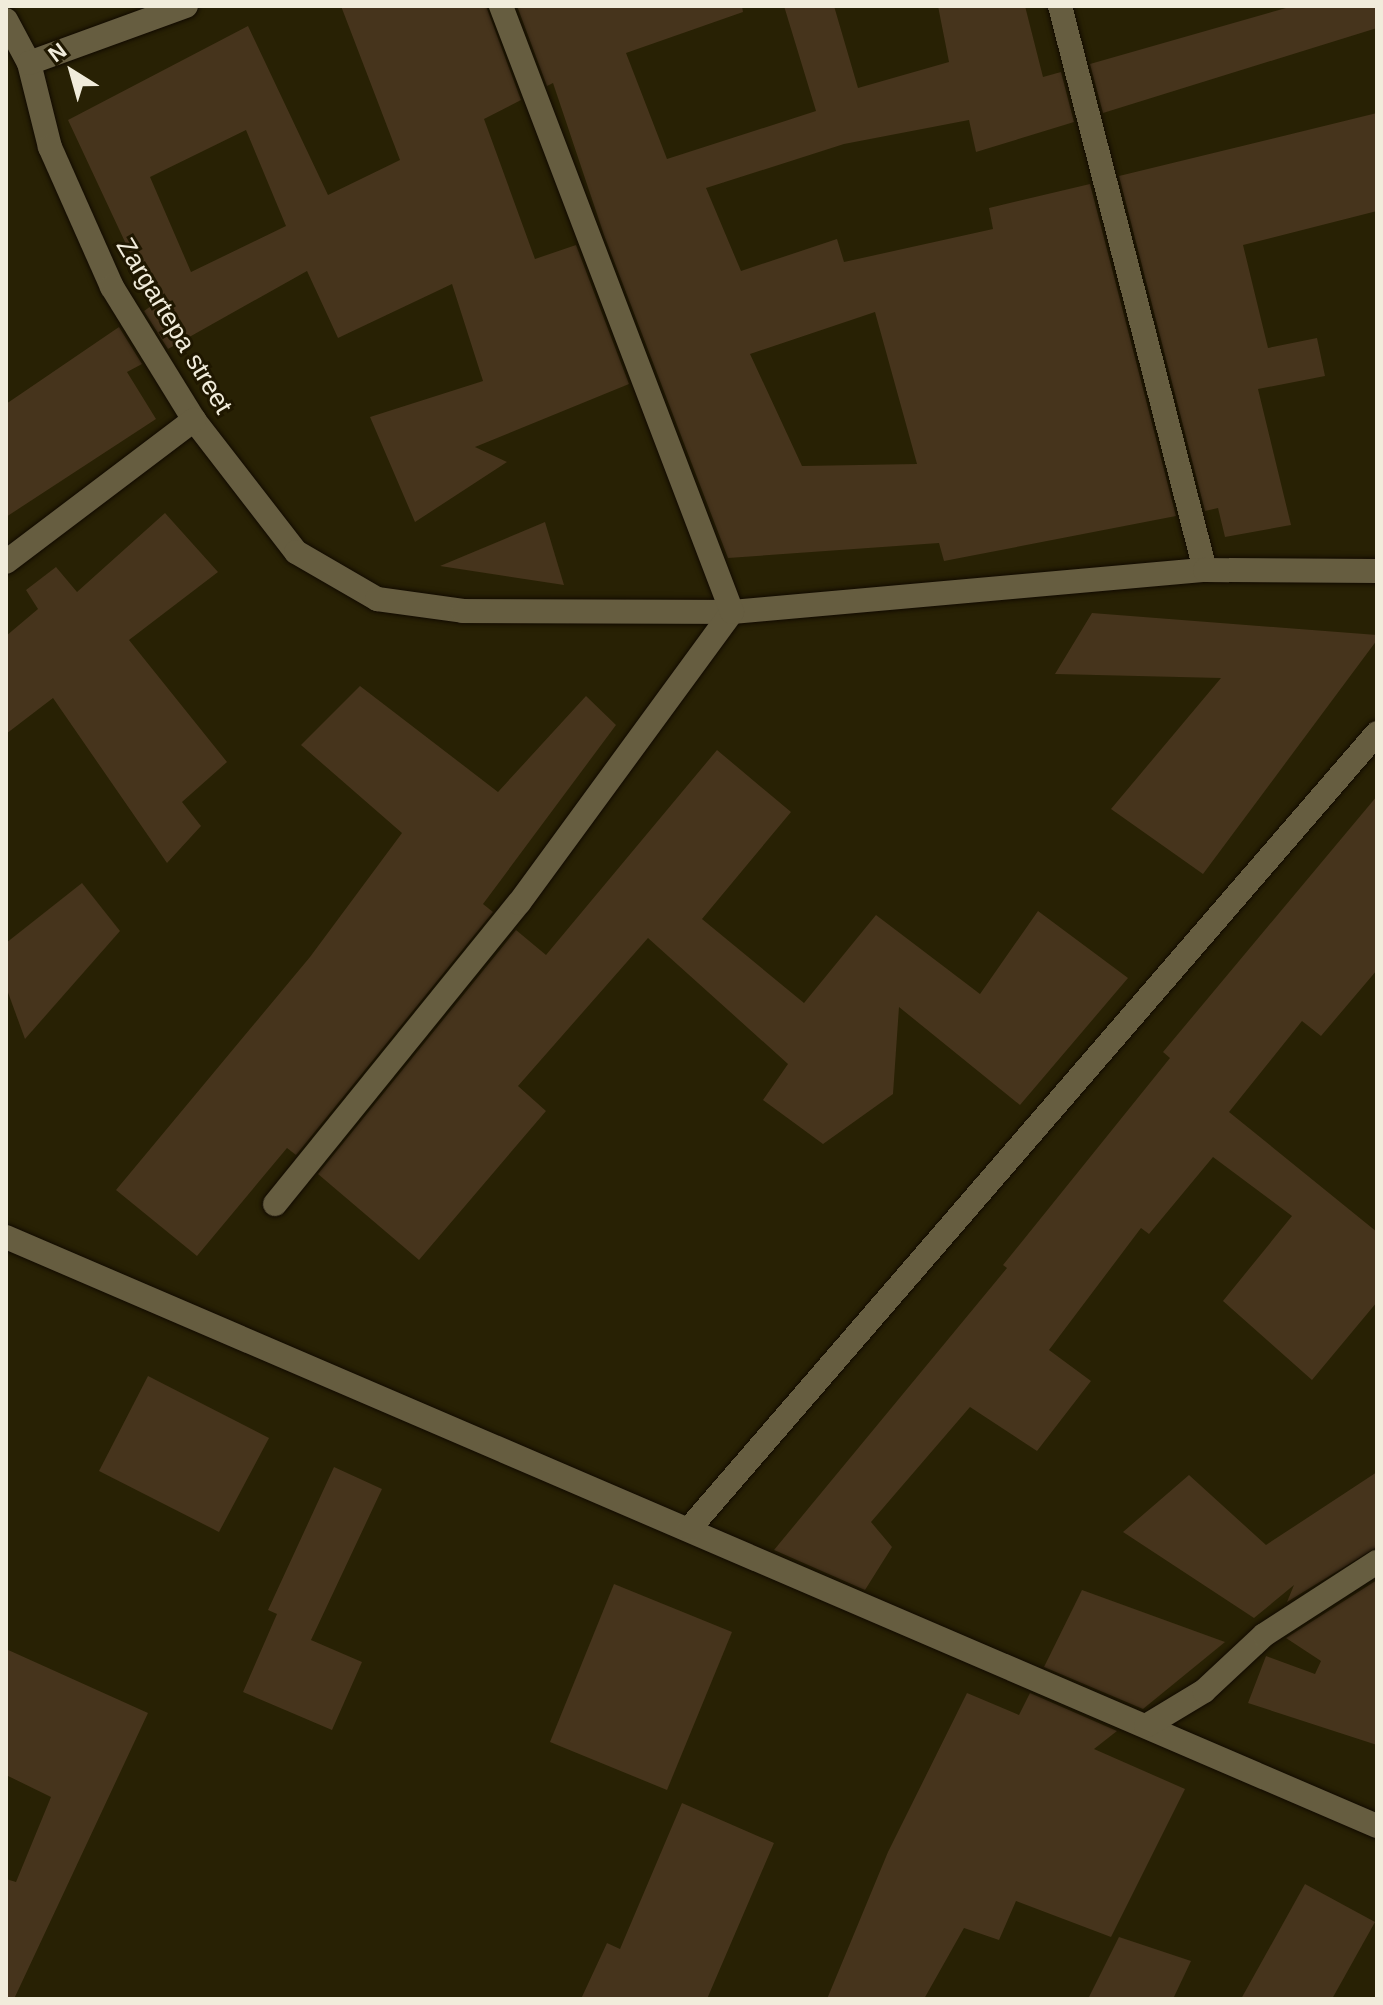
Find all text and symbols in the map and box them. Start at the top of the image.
north arrow [32,32,112,112]
text: N [43,38,71,67]
street label: Zargartepa street [109,232,239,420]

